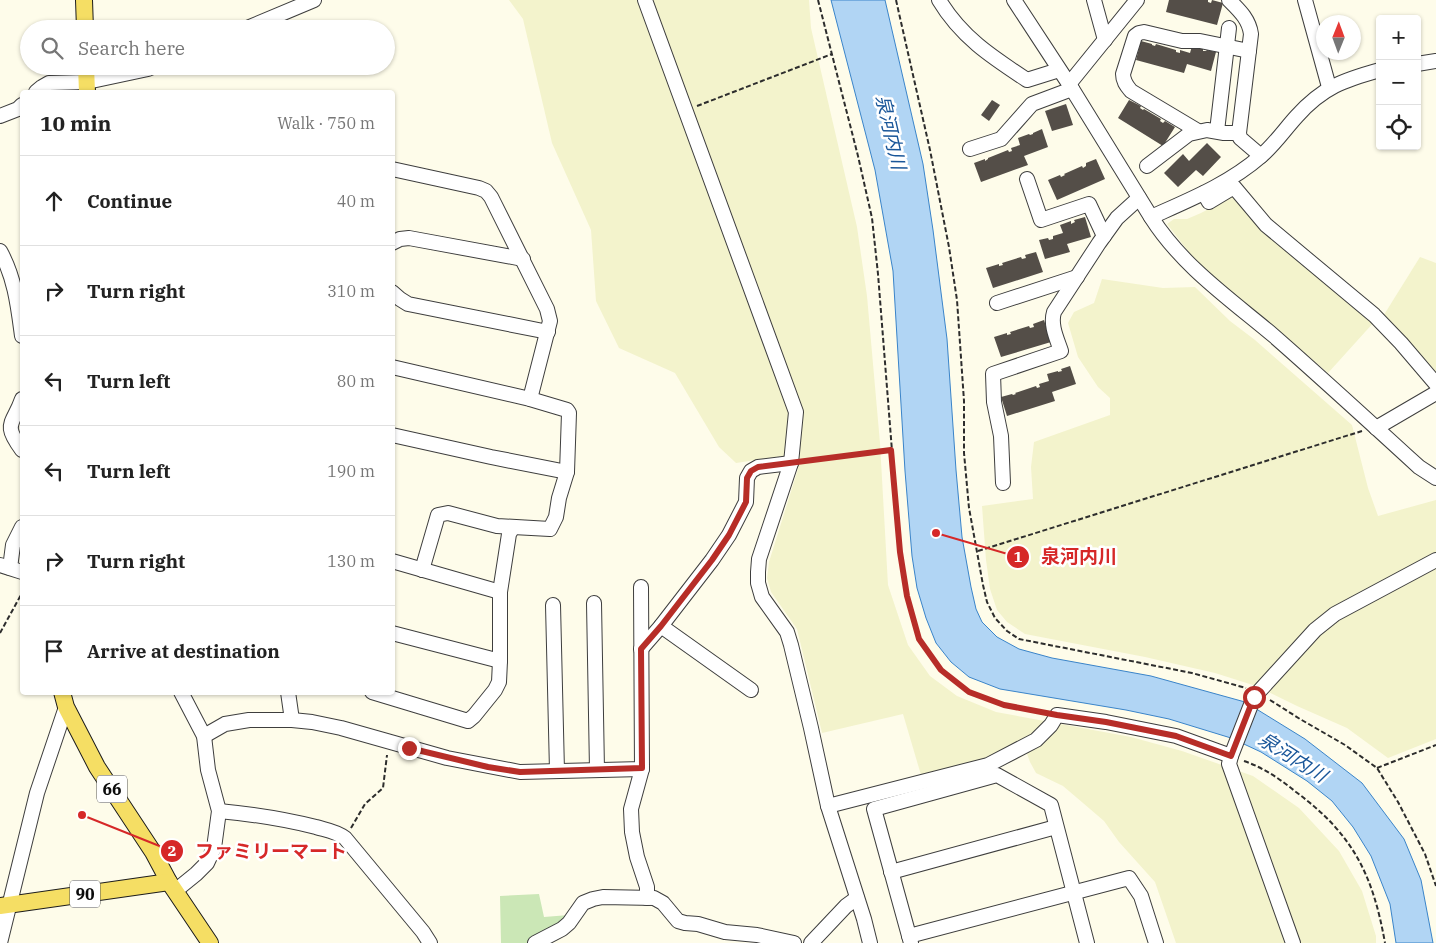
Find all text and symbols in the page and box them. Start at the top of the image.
north arrow [1316,15,1361,60]
map controls [1376,15,1421,150]
button: + [1376,15,1421,60]
search box [20,20,395,75]
icon: search [38,34,66,62]
text: Search here [78,36,185,60]
button: − [1376,60,1421,105]
water label: 泉河内川 [871,92,912,174]
button: locate [1376,105,1421,150]
text: 10 min [40,109,111,137]
text: Walk · 750 m [277,113,375,133]
icon: ahead [40,187,68,215]
text: Continue [87,189,172,213]
text: 40 m [337,191,375,211]
icon: right [40,277,68,305]
text: Turn right [87,279,185,303]
text: 310 m [327,281,375,301]
icon: left [40,367,68,395]
text: Turn left [87,369,170,393]
text: 80 m [337,371,375,391]
icon: left [40,457,68,485]
text: Turn left [87,459,170,483]
text: 190 m [327,461,375,481]
callout: 泉河内川 [1006,540,1127,574]
text: 泉河内川 [1041,544,1117,568]
icon: right [40,547,68,575]
text: 1 [1013,547,1023,566]
text: Turn right [87,549,185,573]
text: 130 m [327,551,375,571]
icon: arrive [40,637,68,665]
text: Arrive at destination [87,639,280,663]
route start [1243,686,1266,709]
water label: 泉河内川 [1254,727,1333,788]
route end [398,737,421,760]
road number: 66 [97,776,127,802]
callout: ファミリーマート [160,834,357,868]
text: ファミリーマート [195,839,347,863]
text: 2 [167,841,177,860]
road number: 90 [70,881,100,908]

